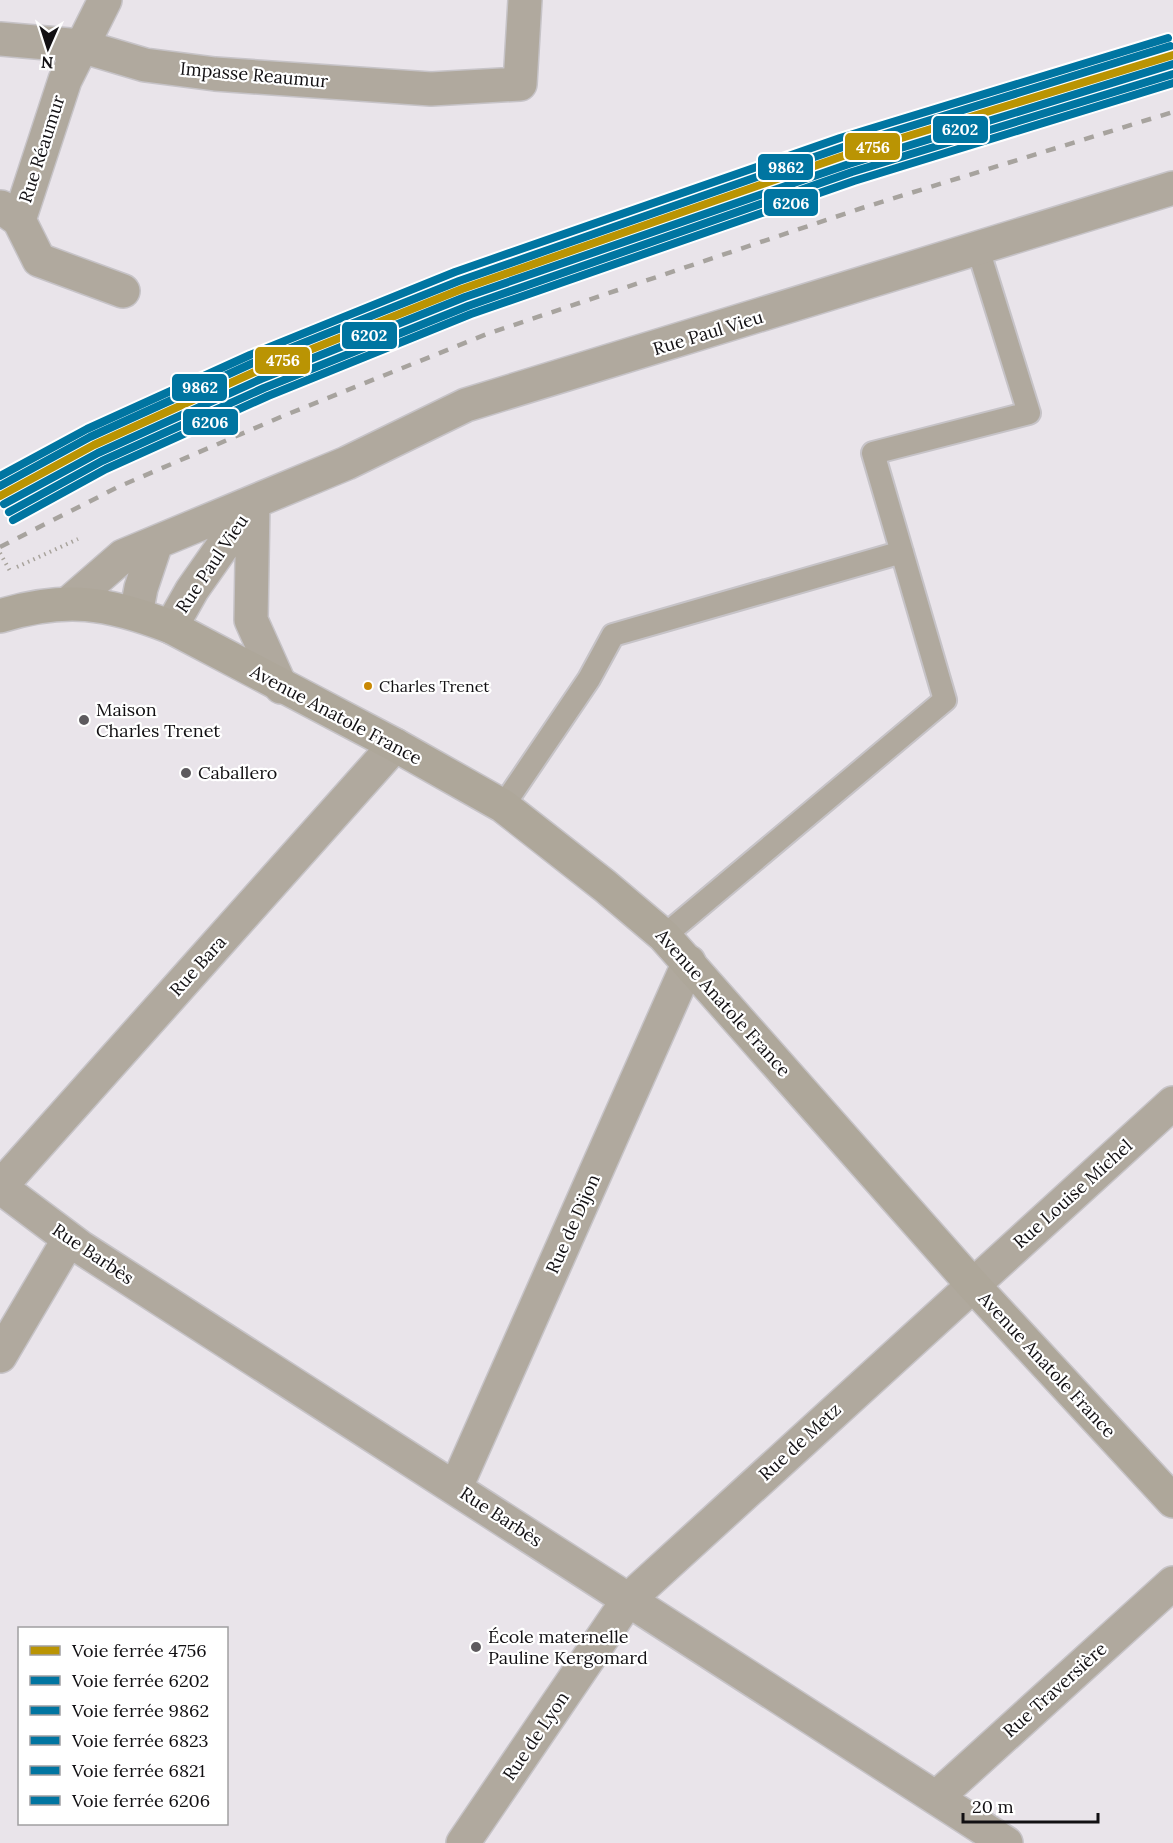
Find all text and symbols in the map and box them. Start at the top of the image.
north arrow [18,18,78,78]
text: N [41,53,54,73]
street label: Impasse Reaumur [179,57,329,92]
street label: Rue Réaumur [13,92,70,206]
line badge: 6202 [932,115,989,144]
text: 6202 [942,119,978,139]
line badge: 4756 [844,132,901,161]
text: 4756 [856,137,890,157]
line badge: 9862 [757,153,814,181]
text: 9862 [768,157,804,177]
line badge: 6206 [763,188,819,217]
text: 6206 [772,193,810,213]
street label: Rue Paul Vieu [650,305,766,360]
line badge: 6202 [341,321,398,350]
text: 6202 [351,325,387,345]
line badge: 4756 [254,346,311,375]
text: 4756 [266,350,300,370]
line badge: 9862 [171,373,228,402]
text: 9862 [182,377,218,397]
line badge: 6206 [182,408,239,436]
text: 6206 [191,412,229,432]
street label: Rue Paul Vieu [170,510,253,617]
street label: Avenue Anatole France [246,659,426,770]
place label: Charles Trenet [379,676,490,696]
marker: Charles Trenet [362,680,374,692]
place label: Maison Charles Trenet [96,698,220,742]
marker: Maison Charles Trenet [77,713,91,727]
place label: Caballero [198,761,277,784]
marker: Caballero [179,766,193,780]
street label: Avenue Anatole France [650,923,796,1081]
street label: Rue Bara [164,930,231,1001]
street label: Rue Louise Michel [1008,1134,1137,1253]
street label: Rue de Dijon [540,1170,605,1277]
street label: Rue Barbès [48,1218,138,1289]
street label: Avenue Anatole France [973,1286,1121,1442]
street label: Rue de Metz [754,1398,846,1486]
street label: Rue Barbès [456,1482,547,1552]
place label: École maternelle Pauline Kergomard [488,1625,648,1669]
legend [18,1627,228,1825]
street label: Rue Traversière [998,1637,1111,1742]
text: Voie ferrée 4756 [71,1639,207,1662]
marker: École maternelle Pauline Kergomard [469,1640,483,1654]
text: Voie ferrée 6202 [71,1669,209,1692]
street label: Rue de Lyon [497,1687,574,1785]
text: Voie ferrée 9862 [71,1699,209,1722]
text: Voie ferrée 6823 [71,1729,208,1752]
text: Voie ferrée 6821 [71,1759,205,1782]
scale bar [963,1786,1098,1824]
text: Voie ferrée 6206 [71,1789,210,1812]
text: 20 m [972,1795,1014,1818]

